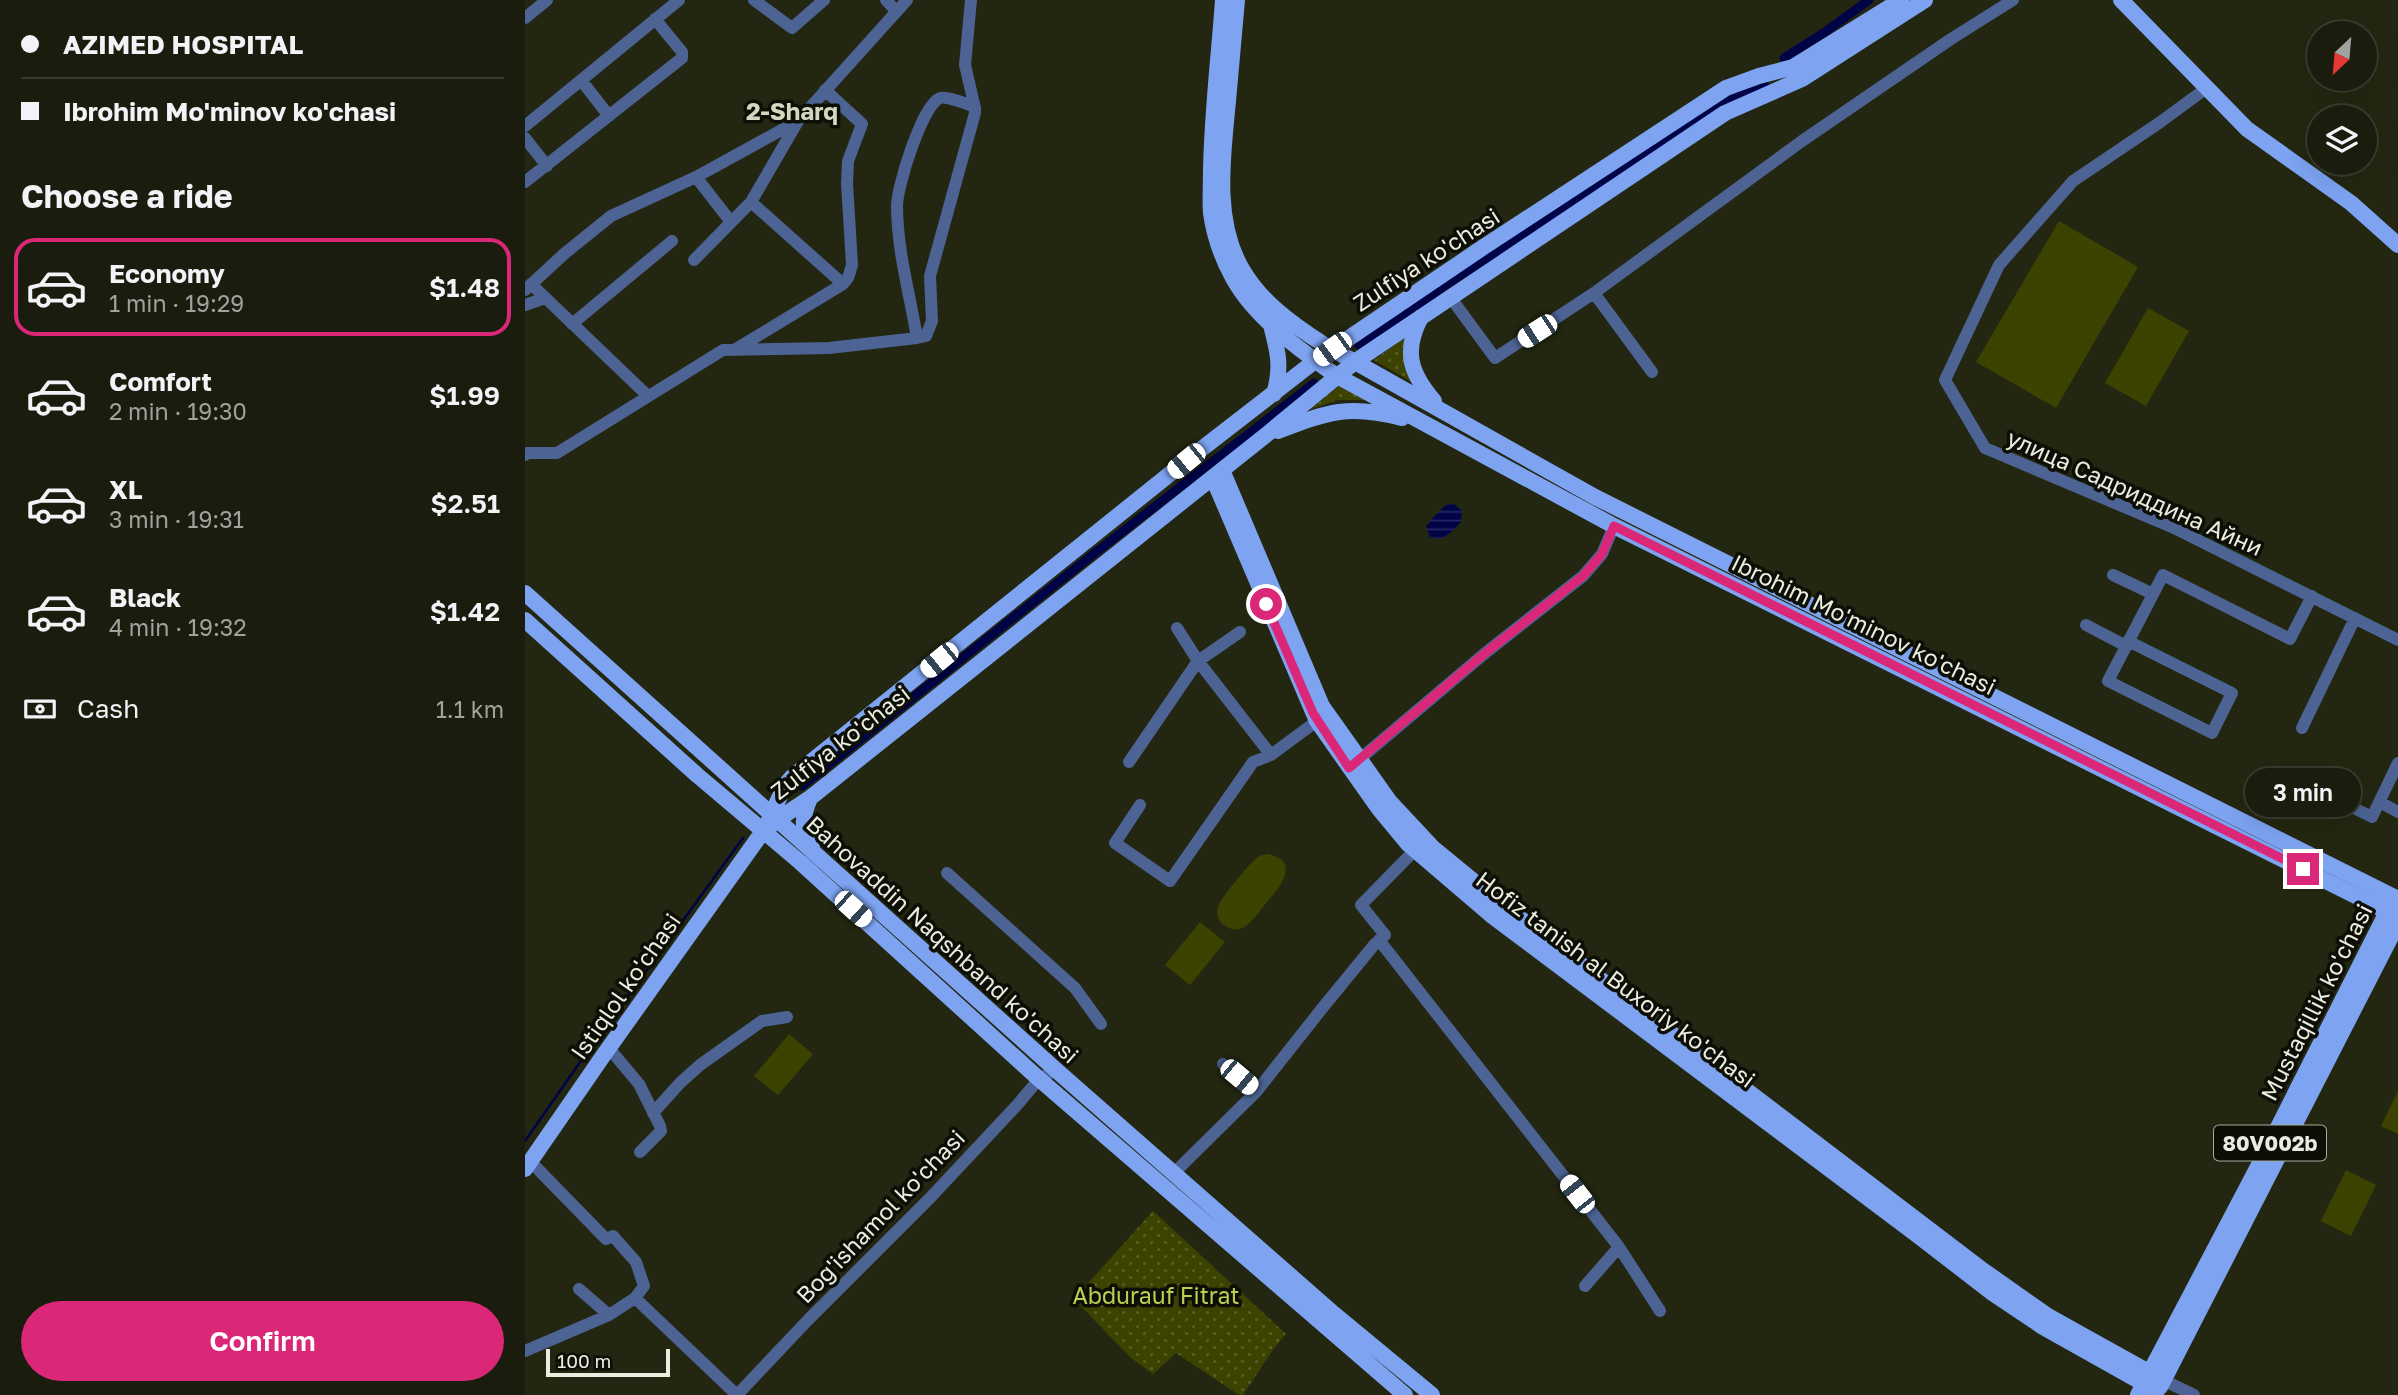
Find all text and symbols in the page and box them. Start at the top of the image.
north arrow [2307,21,2377,91]
map controls [2307,21,2377,175]
text: AZIMED HOSPITAL [63,29,303,60]
text: Ibrohim Mo'minov ko'chasi [63,96,396,127]
district label: 2-Sharq [746,96,838,125]
button: layers [2307,105,2377,175]
text: Choose a ride [21,177,233,215]
street label: Zulfiya ko'chasi [1348,201,1504,317]
icon: car [25,256,88,319]
text: Economy [109,258,225,289]
text: $1.48 [429,272,500,303]
text: 1 min · 19:29 [109,289,244,317]
car [1514,311,1561,351]
car [1309,328,1356,370]
icon: car [25,364,88,427]
text: Comfort [109,366,212,397]
text: $1.99 [429,380,500,411]
text: 2 min · 19:30 [109,397,247,425]
street label: улица Садриддина Айни [2003,423,2267,561]
car [1164,440,1209,482]
icon: car [25,472,88,535]
text: XL [109,474,143,505]
text: $2.51 [431,488,500,519]
text: 3 min · 19:31 [109,505,244,533]
street label: Ibrohim Mo'minov ko'chasi [1727,548,2001,700]
icon: car [25,580,88,643]
text: Black [109,582,181,613]
route start [1250,588,1282,620]
text: $1.42 [430,596,500,627]
text: 4 min · 19:32 [109,613,247,641]
car [917,639,962,681]
street label: Zulfiya ko'chasi [765,679,915,805]
icon: cash [21,690,59,728]
text: Cash [77,693,139,724]
text: 1.1 km [436,695,504,723]
callout: 3 min [2245,768,2361,816]
text: 3 min [2273,778,2333,806]
street label: Bahovaddin Naqshband ko'chasi [801,809,1085,1069]
route end [2287,853,2319,885]
street label: Hofiz tanish al Buxoriy ko'chasi [1471,865,1761,1093]
car [831,887,876,931]
street label: Mustaqillik ko'chasi [2254,899,2378,1105]
street label: Istiqlol ko'chasi [564,908,686,1064]
car [1217,1055,1262,1099]
street label: Bog'ishamol ko'chasi [790,1124,970,1308]
road number: 80V002b [2214,1126,2326,1160]
car [1556,1171,1599,1217]
park label: Abdurauf Fitrat [1072,1281,1240,1309]
button: Confirm [21,1301,504,1381]
scale bar [546,1346,670,1378]
text: 100 m [557,1349,611,1372]

